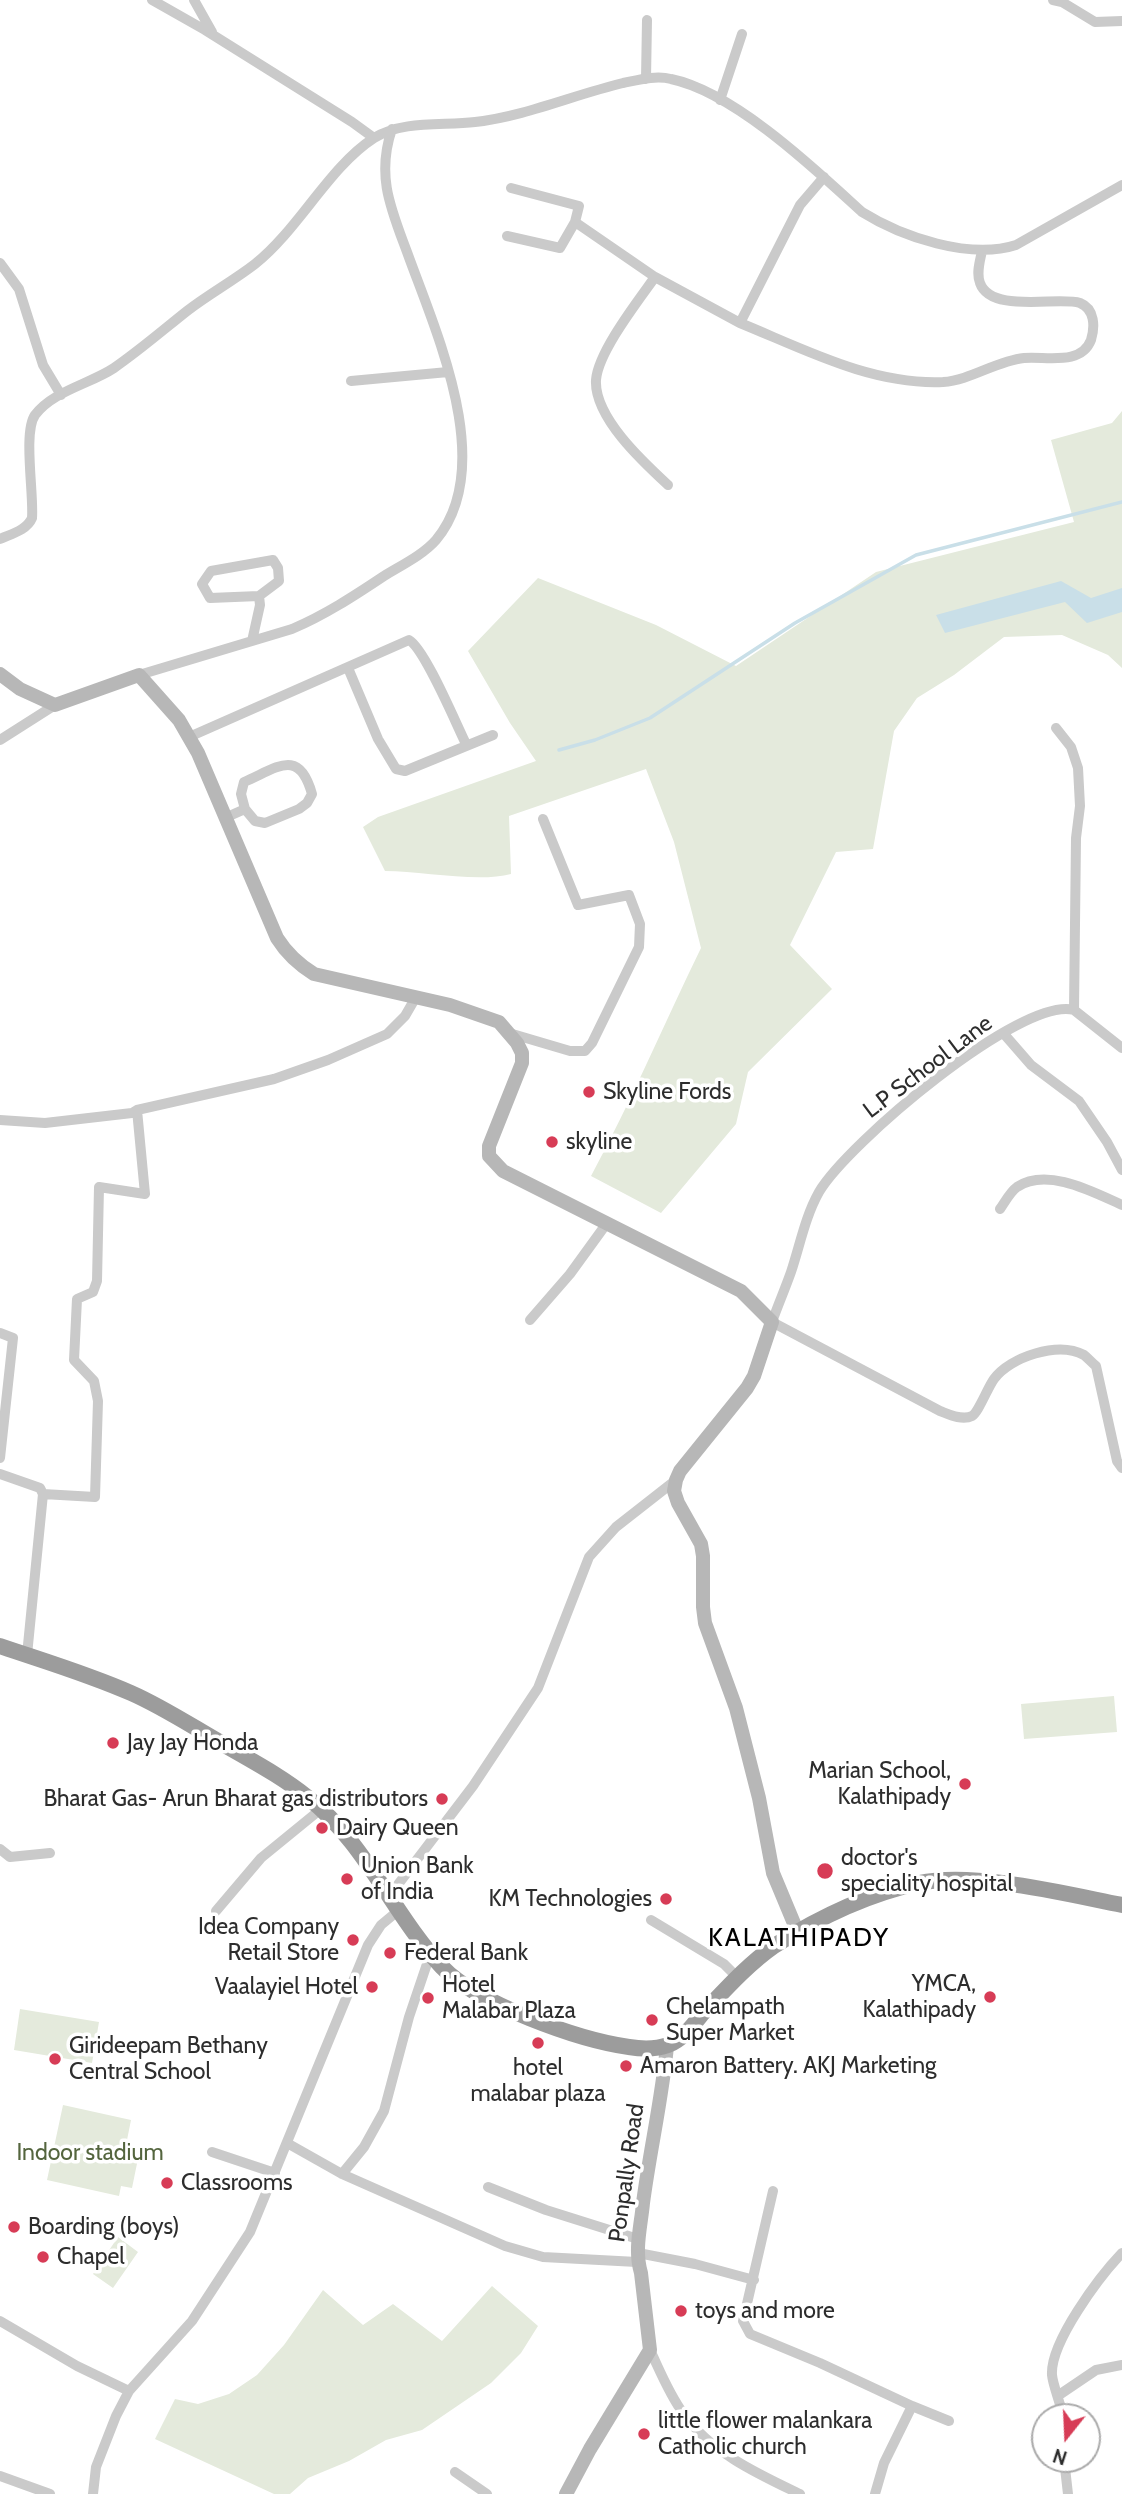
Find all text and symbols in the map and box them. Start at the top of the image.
street label: L.P School Lane [858,1010,998,1124]
place label: Skyline Fords [603,1078,731,1106]
marker: Skyline Fords [581,1084,597,1100]
place label: skyline [566,1128,632,1156]
marker: skyline [544,1134,560,1150]
place label: Jay Jay Honda [127,1729,258,1757]
marker: Jay Jay Honda [105,1735,121,1751]
place label: Marian School, Kalathipady [808,1757,951,1811]
marker: Marian School, Kalathipady [957,1776,973,1792]
place label: Bharat Gas- Arun Bharat gas distributors [43,1785,428,1813]
marker: Bharat Gas- Arun Bharat gas distributors [434,1791,450,1807]
place label: Dairy Queen [336,1814,459,1842]
marker: Dairy Queen [314,1820,330,1836]
place label: doctor's speciality hospital [841,1844,1013,1898]
place label: Union Bank of India [361,1852,474,1906]
marker: doctor's speciality hospital [815,1861,835,1881]
marker: Union Bank of India [339,1871,355,1887]
place label: KM Technologies [488,1885,652,1913]
marker: KM Technologies [658,1891,674,1907]
place label: Idea Company Retail Store [198,1913,339,1967]
district label: KALATHIPADY [709,1922,889,1954]
marker: Idea Company Retail Store [345,1932,361,1948]
place label: Federal Bank [404,1939,528,1967]
marker: Federal Bank [382,1945,398,1961]
place label: YMCA, Kalathipady [862,1970,976,2024]
place label: Hotel Malabar Plaza [442,1971,576,2025]
place label: Vaalayiel Hotel [215,1973,358,2001]
marker: Vaalayiel Hotel [364,1979,380,1995]
marker: YMCA, Kalathipady [982,1989,998,2005]
marker: Hotel Malabar Plaza [420,1990,436,2006]
place label: Chelampath Super Market [666,1993,795,2047]
marker: Chelampath Super Market [644,2012,660,2028]
place label: Girideepam Bethany Central School [69,2032,268,2086]
marker: hotel malabar plaza [530,2035,546,2051]
marker: Girideepam Bethany Central School [47,2051,63,2067]
place label: Amaron Battery. AKJ Marketing [640,2052,936,2080]
place label: hotel malabar plaza [470,2054,606,2108]
marker: Amaron Battery. AKJ Marketing [618,2058,634,2074]
street label: Ponpally Road [604,2102,650,2244]
park label: Indoor stadium [16,2139,164,2167]
place label: Classrooms [181,2169,293,2197]
marker: Classrooms [159,2175,175,2191]
place label: Boarding (boys) [28,2213,180,2241]
marker: Boarding (boys) [6,2219,22,2235]
place label: Chapel [57,2243,125,2271]
marker: Chapel [35,2249,51,2265]
place label: toys and more [695,2297,835,2325]
marker: toys and more [673,2303,689,2319]
north arrow [1031,2403,1101,2473]
place label: little flower malankara Catholic church [658,2407,872,2461]
marker: little flower malankara Catholic church [636,2426,652,2442]
text: N [1050,2444,1070,2470]

